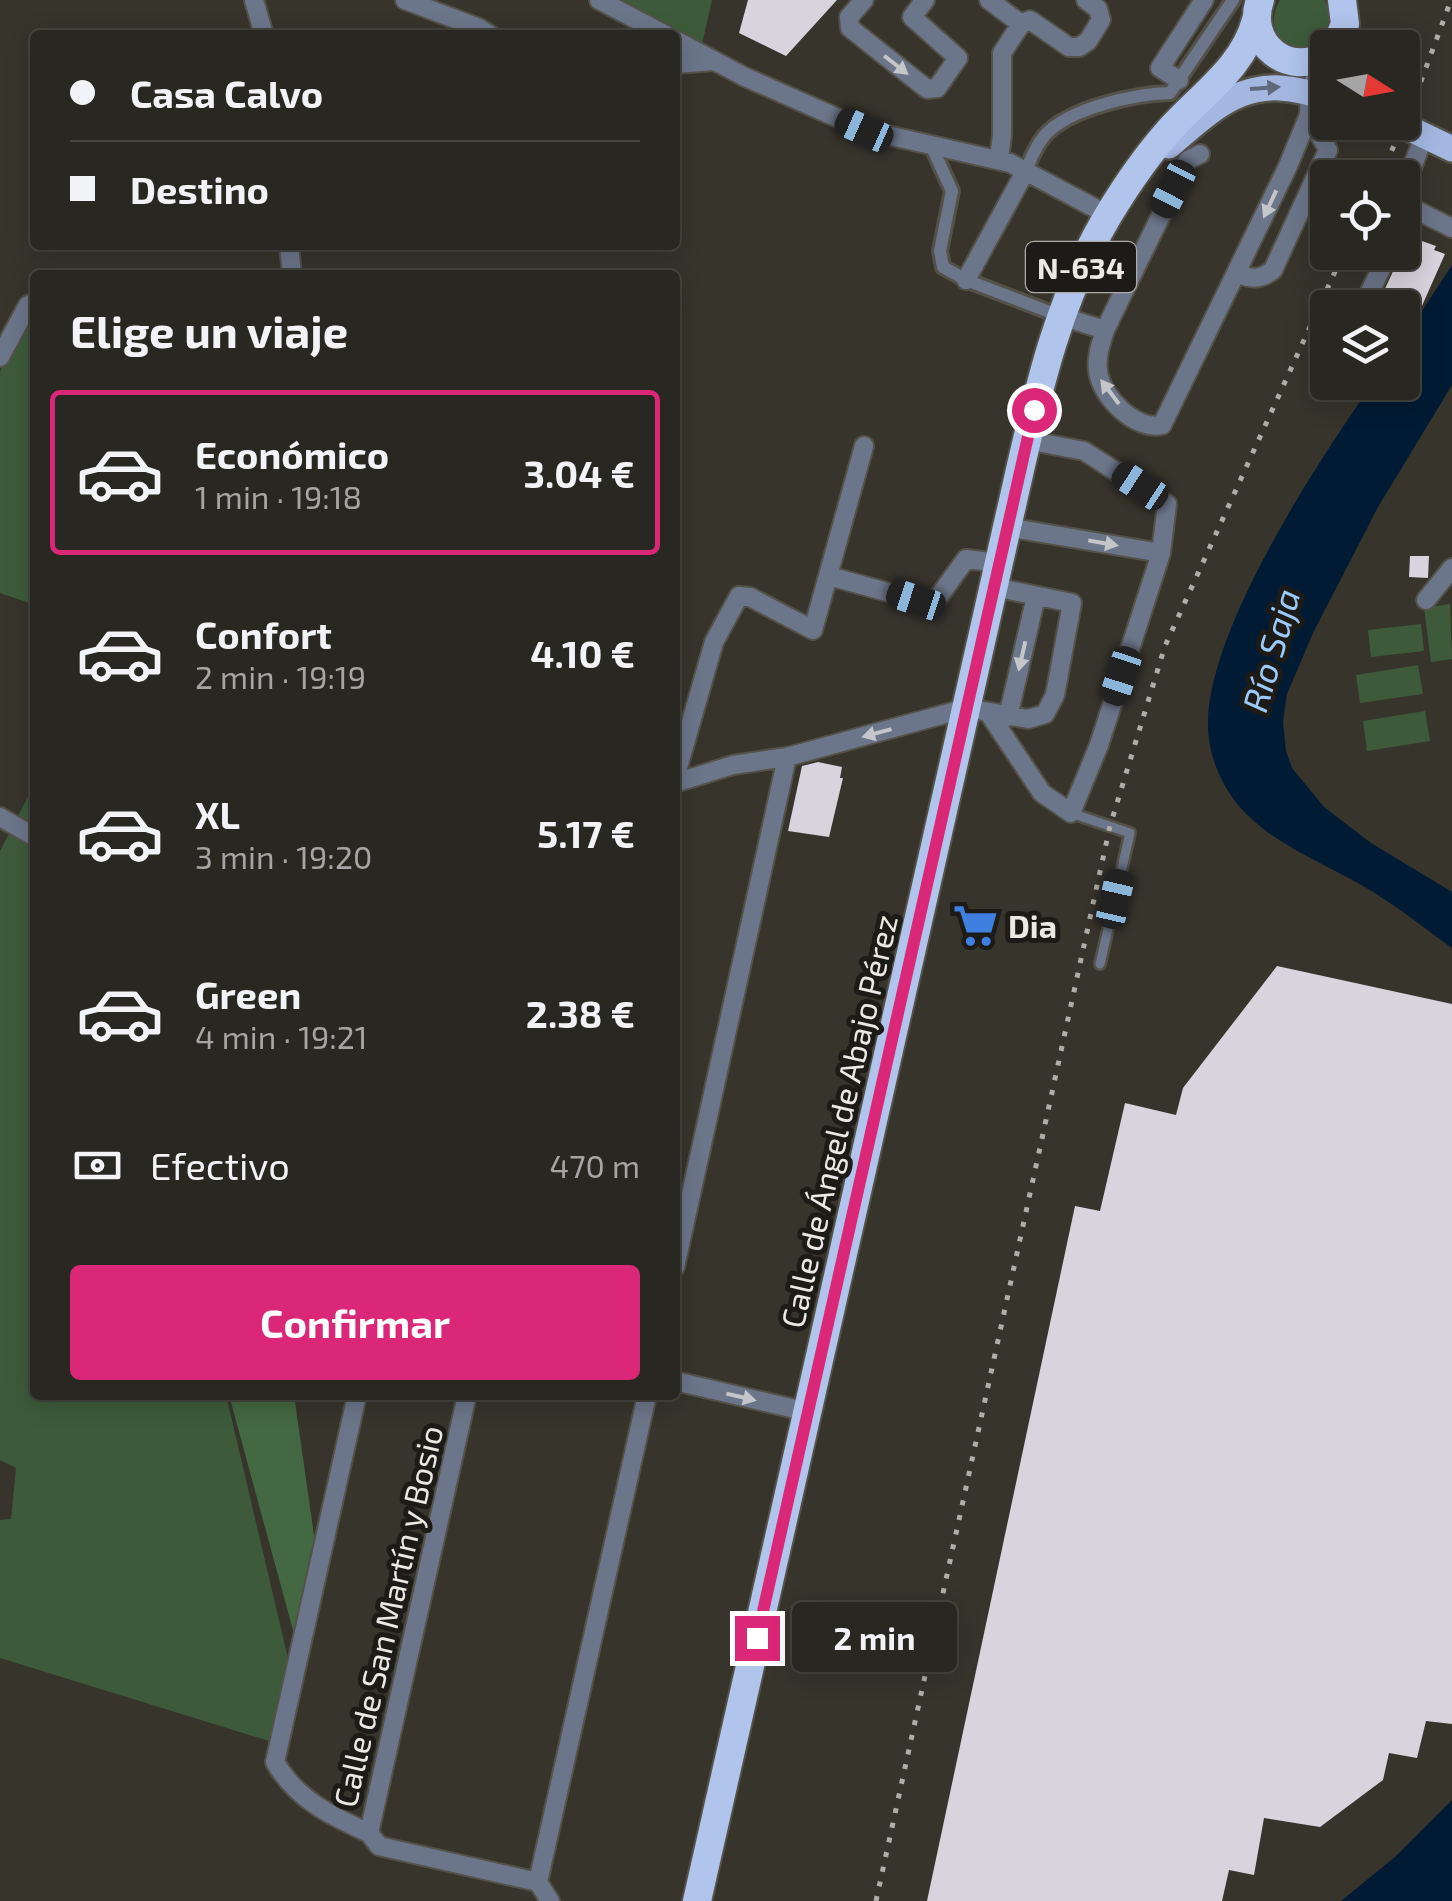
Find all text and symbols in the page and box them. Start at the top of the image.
north arrow [1310,30,1420,140]
map controls [1310,30,1420,400]
one-way arrow [884,54,909,75]
text: Casa Calvo [130,70,323,116]
one-way arrow [1250,80,1281,96]
car [830,104,898,156]
car [1146,155,1200,223]
button: locate [1310,160,1420,270]
text: Destino [130,166,269,212]
one-way arrow [1261,190,1278,219]
road number: N-634 [1026,242,1136,292]
button: layers [1310,290,1420,400]
text: Elige un viaje [70,303,348,357]
one-way arrow [1099,380,1120,406]
route start [1012,388,1057,433]
icon: car [75,428,165,518]
text: Económico [195,431,389,477]
text: 3.04 € [523,450,635,496]
car [1107,457,1173,515]
text: 1 min · 19:18 [195,477,362,515]
one-way arrow [1088,536,1119,551]
car [883,576,949,624]
water label: Río Saja [1232,584,1308,716]
icon: car [75,608,165,698]
text: Confort [195,611,332,657]
text: 4.10 € [530,630,635,676]
one-way arrow [1014,641,1029,672]
car [1097,643,1145,709]
text: 2 min · 19:19 [195,657,366,695]
one-way arrow [861,725,892,741]
icon: car [75,788,165,878]
text: XL [195,791,240,837]
text: 5.17 € [537,810,635,856]
text: 3 min · 19:20 [195,837,372,875]
car [1094,866,1136,932]
supermarket icon: Dia [951,901,999,949]
place label: Dia [1008,906,1057,944]
street label: Calle de Ángel de Abajo Pérez [772,911,905,1332]
icon: car [75,968,165,1058]
text: Green [195,971,301,1017]
text: 2.38 € [526,990,635,1036]
text: 4 min · 19:21 [195,1017,368,1055]
icon: cash [70,1138,125,1193]
text: Efectivo [150,1142,290,1188]
text: 470 m [549,1146,640,1184]
button: Confirmar [70,1265,640,1380]
one-way arrow [726,1390,757,1405]
street label: Calle de San Martín y Bosio [325,1422,449,1810]
callout: 2 min [792,1603,957,1673]
route end [735,1616,780,1661]
text: 2 min [834,1618,915,1656]

